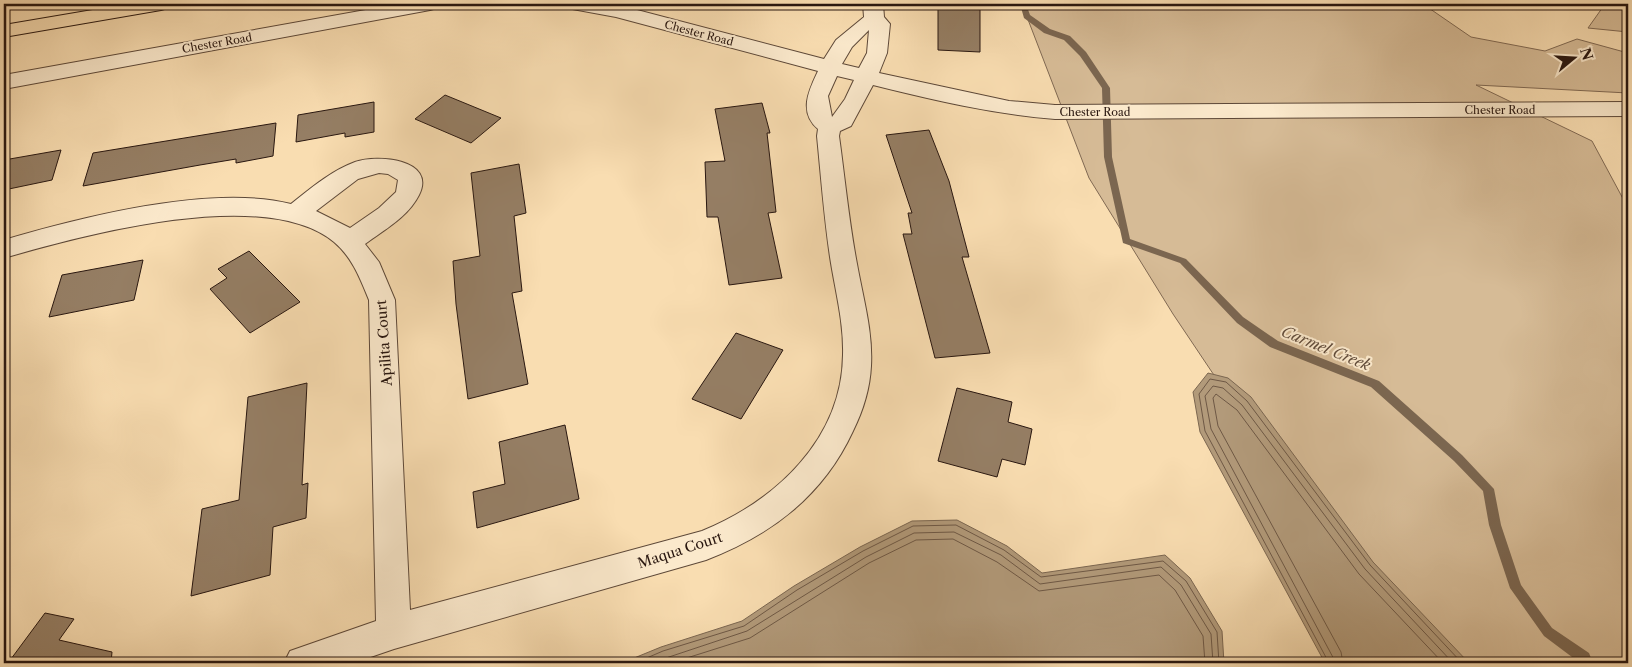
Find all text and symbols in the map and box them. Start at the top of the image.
street label: Chester Road [663,17,735,49]
street label: Chester Road [181,30,253,56]
north arrow [1550,32,1600,82]
text: N [1576,45,1597,63]
street label: Chester Road [1465,103,1536,117]
street label: Chester Road [1060,105,1131,119]
street label: Apilita Court [372,299,396,388]
water label: Carmel Creek [1279,322,1373,375]
street label: Maqua Court [635,528,725,572]

